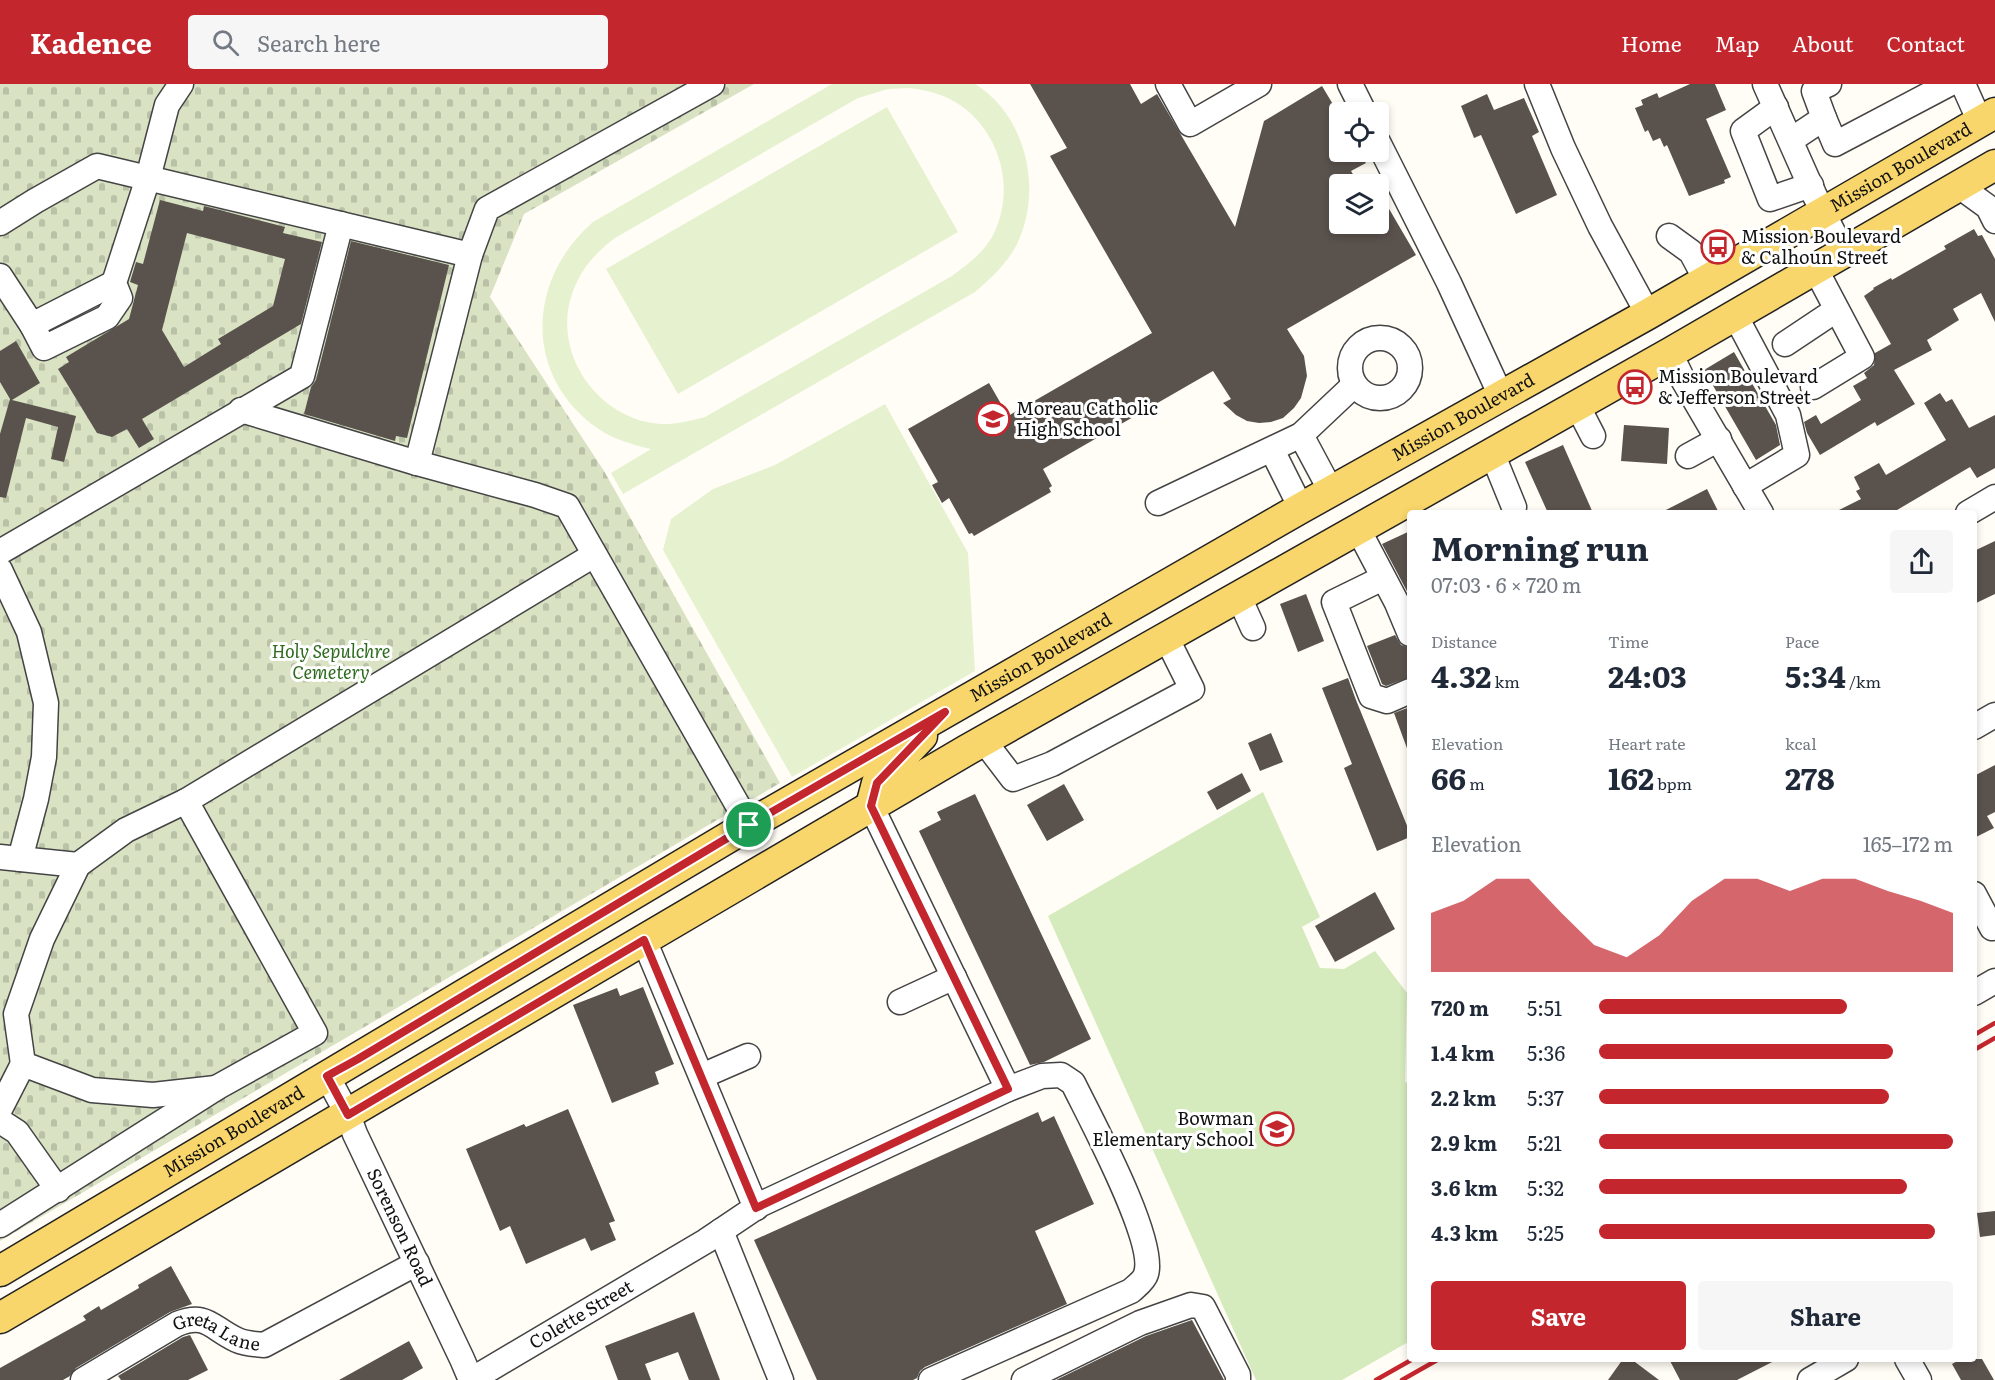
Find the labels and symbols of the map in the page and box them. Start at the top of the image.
street label: Mission Boulevard [1824,114,1976,218]
place label: Mission Boulevard & Calhoun Street [1741,222,1901,270]
bus stop icon: Mission Boulevard & Calhoun Street [1700,229,1736,265]
place label: Mission Boulevard & Jefferson Street [1658,362,1818,410]
street label: Mission Boulevard [1386,365,1539,467]
bus stop icon: Mission Boulevard & Jefferson Street [1617,369,1653,405]
place label: Moreau Catholic High School [1016,394,1158,442]
school or university icon: Moreau Catholic High School [975,401,1011,437]
street label: Mission Boulevard [964,605,1116,708]
park label: Holy Sepulchre Cemetery [272,637,390,685]
pin [723,799,774,850]
street label: Mission Boulevard [157,1078,309,1183]
place label: Bowman Elementary School [1092,1104,1254,1152]
school or university icon: Bowman Elementary School [1259,1111,1295,1147]
street label: Sorenson Road [361,1163,441,1290]
street label: Colette Street [523,1272,638,1355]
street label: Greta Lane [168,1305,261,1357]

